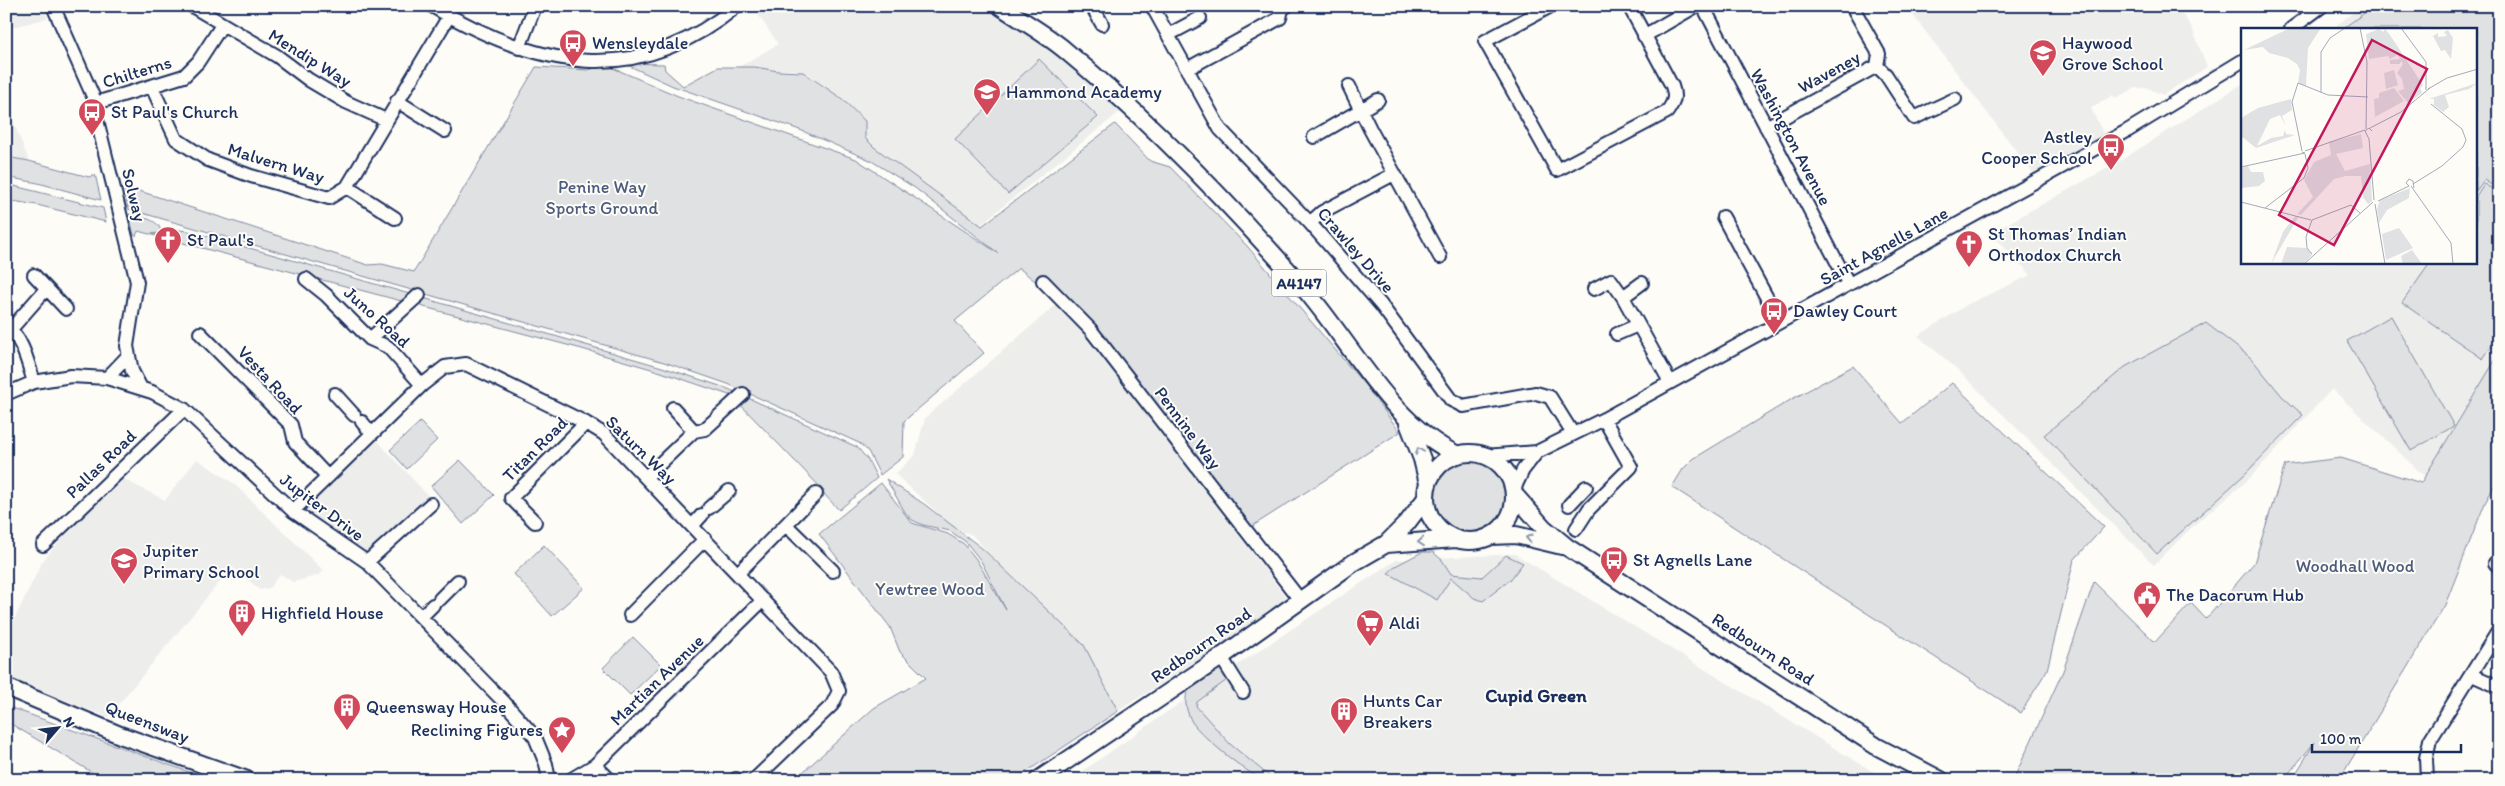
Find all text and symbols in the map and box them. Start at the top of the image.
street label: Mendip Way [264,24,356,92]
bus stop icon: Wensleydale [558,28,588,67]
inset map [2241,28,2478,264]
place label: Wensleydale [592,32,688,54]
place label: Haywood Grove School [2062,32,2163,75]
school or university icon: Haywood Grove School [2028,38,2058,77]
street label: Waveney [1794,46,1864,98]
street label: Chilterns [100,51,174,93]
street label: Washington Avenue [1746,65,1836,209]
school or university icon: Hammond Academy [972,77,1002,116]
place label: Hammond Academy [1006,81,1162,103]
bus stop icon: St Paul's Church [77,97,107,136]
place label: St Paul's Church [111,101,238,123]
place label: Astley Cooper School [1981,126,2093,169]
bus stop icon: Astley Cooper School [2096,132,2126,171]
street label: Malvern Way [225,138,328,188]
street label: Solway [117,166,151,224]
park label: Penine Way Sports Ground [546,176,658,219]
street label: Saint Agnells Lane [1816,202,1952,290]
street label: Crawley Drive [1313,203,1399,297]
place label: St Thomas’ Indian Orthodox Church [1988,223,2127,266]
church icon: St Paul's [153,225,183,264]
place label: St Paul's [187,229,254,251]
church icon: St Thomas’ Indian Orthodox Church [1954,229,1984,268]
road number: A4147 [1272,270,1326,296]
street label: Juno Road [339,282,415,353]
bus stop icon: Dawley Court [1759,296,1789,335]
place label: Dawley Court [1793,300,1898,322]
street label: Vesta Road [233,341,307,419]
street label: Pennine Way [1150,382,1227,474]
street label: Saturn Way [601,411,681,490]
street label: Titan Road [498,412,572,486]
street label: Pallas Road [61,425,141,503]
one-way arrow [1415,448,1425,456]
street label: Jupiter Drive [275,468,369,546]
one-way arrow [1525,533,1534,544]
one-way arrow [1417,537,1425,548]
place label: Jupiter Primary School [143,540,259,583]
bus stop icon: St Agnells Lane [1599,545,1629,584]
school or university icon: Jupiter Primary School [109,546,139,585]
place label: St Agnells Lane [1633,549,1753,571]
park label: Woodhall Wood [2296,555,2415,577]
park label: Yewtree Wood [875,578,985,600]
public building icon: The Dacorum Hub [2132,580,2162,619]
place label: The Dacorum Hub [2166,584,2304,606]
building icon: Highfield House [227,598,257,637]
place label: Highfield House [261,602,384,624]
street label: Redbourn Road [1147,602,1256,688]
supermarket icon: Aldi [1355,608,1385,647]
street label: Redbourn Road [1708,608,1819,690]
place label: Aldi [1389,612,1420,634]
street label: Martian Avenue [606,630,708,730]
district label: Cupid Green [1485,684,1587,707]
place label: Hunts Car Breakers [1363,690,1443,733]
building icon: Queensway House [332,692,362,731]
street label: Queensway [102,696,193,748]
place label: Queensway House [366,696,507,718]
building icon: Hunts Car Breakers [1329,696,1359,735]
north arrow [32,704,82,754]
text: N [59,714,79,730]
place icon: Reclining Figures [547,715,577,754]
place label: Reclining Figures [411,719,543,741]
scale bar [2312,721,2461,753]
text: 100 m [2320,730,2362,748]

